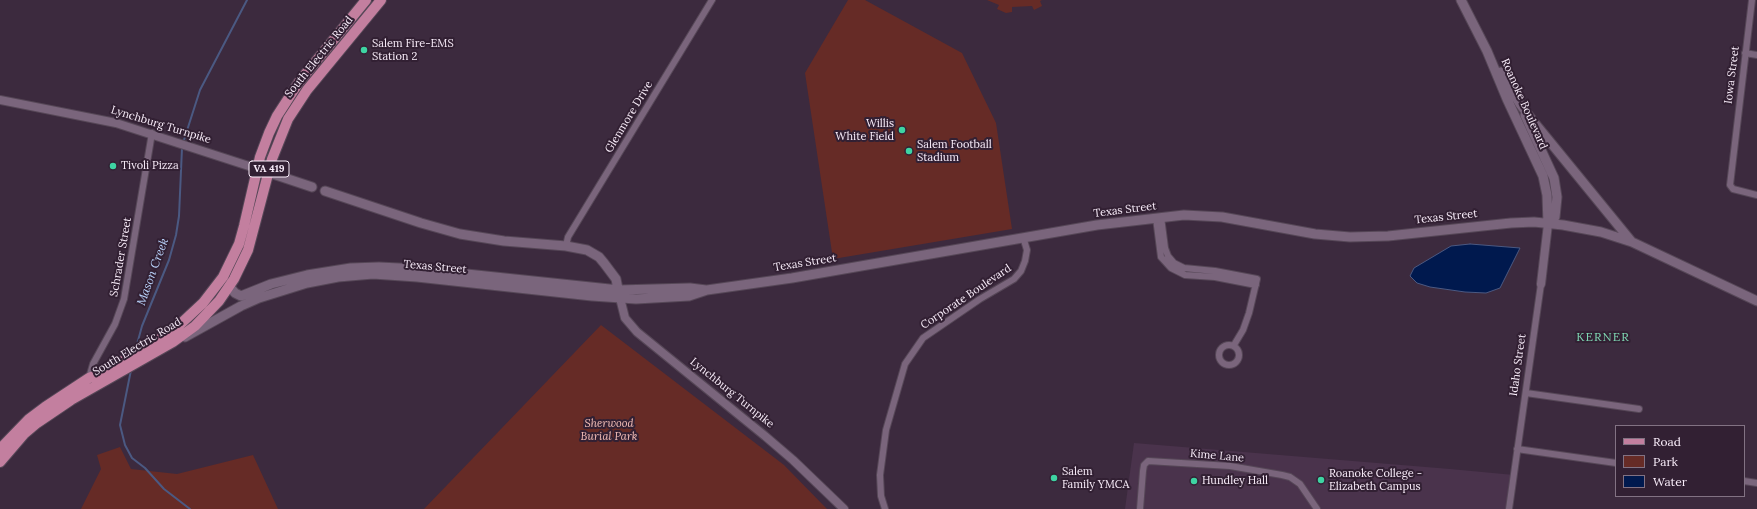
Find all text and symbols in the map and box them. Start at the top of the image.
street label: South Electric Road [282,14,356,100]
place label: Salem Fire-EMS Station 2 [372,37,454,63]
marker: Salem Fire-EMS Station 2 [359,45,369,55]
street label: Iowa Street [1722,45,1742,105]
street label: Roanoke Boulevard [1498,57,1550,151]
street label: Glenmore Drive [602,79,656,155]
street label: Lynchburg Turnpike [109,103,213,147]
place label: Willis White Field [835,117,894,143]
marker: Willis White Field [897,125,907,135]
place label: Salem Football Stadium [917,138,992,164]
marker: Salem Football Stadium [904,146,914,156]
place label: Tivoli Pizza [121,159,179,173]
marker: Tivoli Pizza [108,161,118,171]
road number: VA 419 [249,161,289,177]
street label: Texas Street [1093,200,1157,220]
street label: Texas Street [1414,207,1478,227]
street label: Schrader Street [108,216,134,298]
water label: Mason Creek [134,236,172,308]
street label: Texas Street [773,252,837,274]
street label: Texas Street [403,258,467,276]
street label: Corporate Boulevard [918,262,1014,332]
street label: South Electric Road [90,315,184,379]
district label: KERNER [1576,331,1630,345]
street label: Idaho Street [1507,333,1529,397]
street label: Lynchburg Turnpike [687,355,777,431]
park label: Sherwood Burial Park [580,417,638,443]
legend [1615,425,1745,497]
text: Road [1653,434,1681,449]
street label: Kime Lane [1189,447,1245,465]
text: Park [1653,454,1678,469]
place label: Salem Family YMCA [1062,465,1129,491]
place label: Roanoke College - Elizabeth Campus [1329,467,1422,493]
marker: Salem Family YMCA [1049,473,1059,483]
place label: Hundley Hall [1202,474,1268,488]
text: Water [1653,474,1687,489]
marker: Roanoke College - Elizabeth Campus [1316,475,1326,485]
marker: Hundley Hall [1189,476,1199,486]

